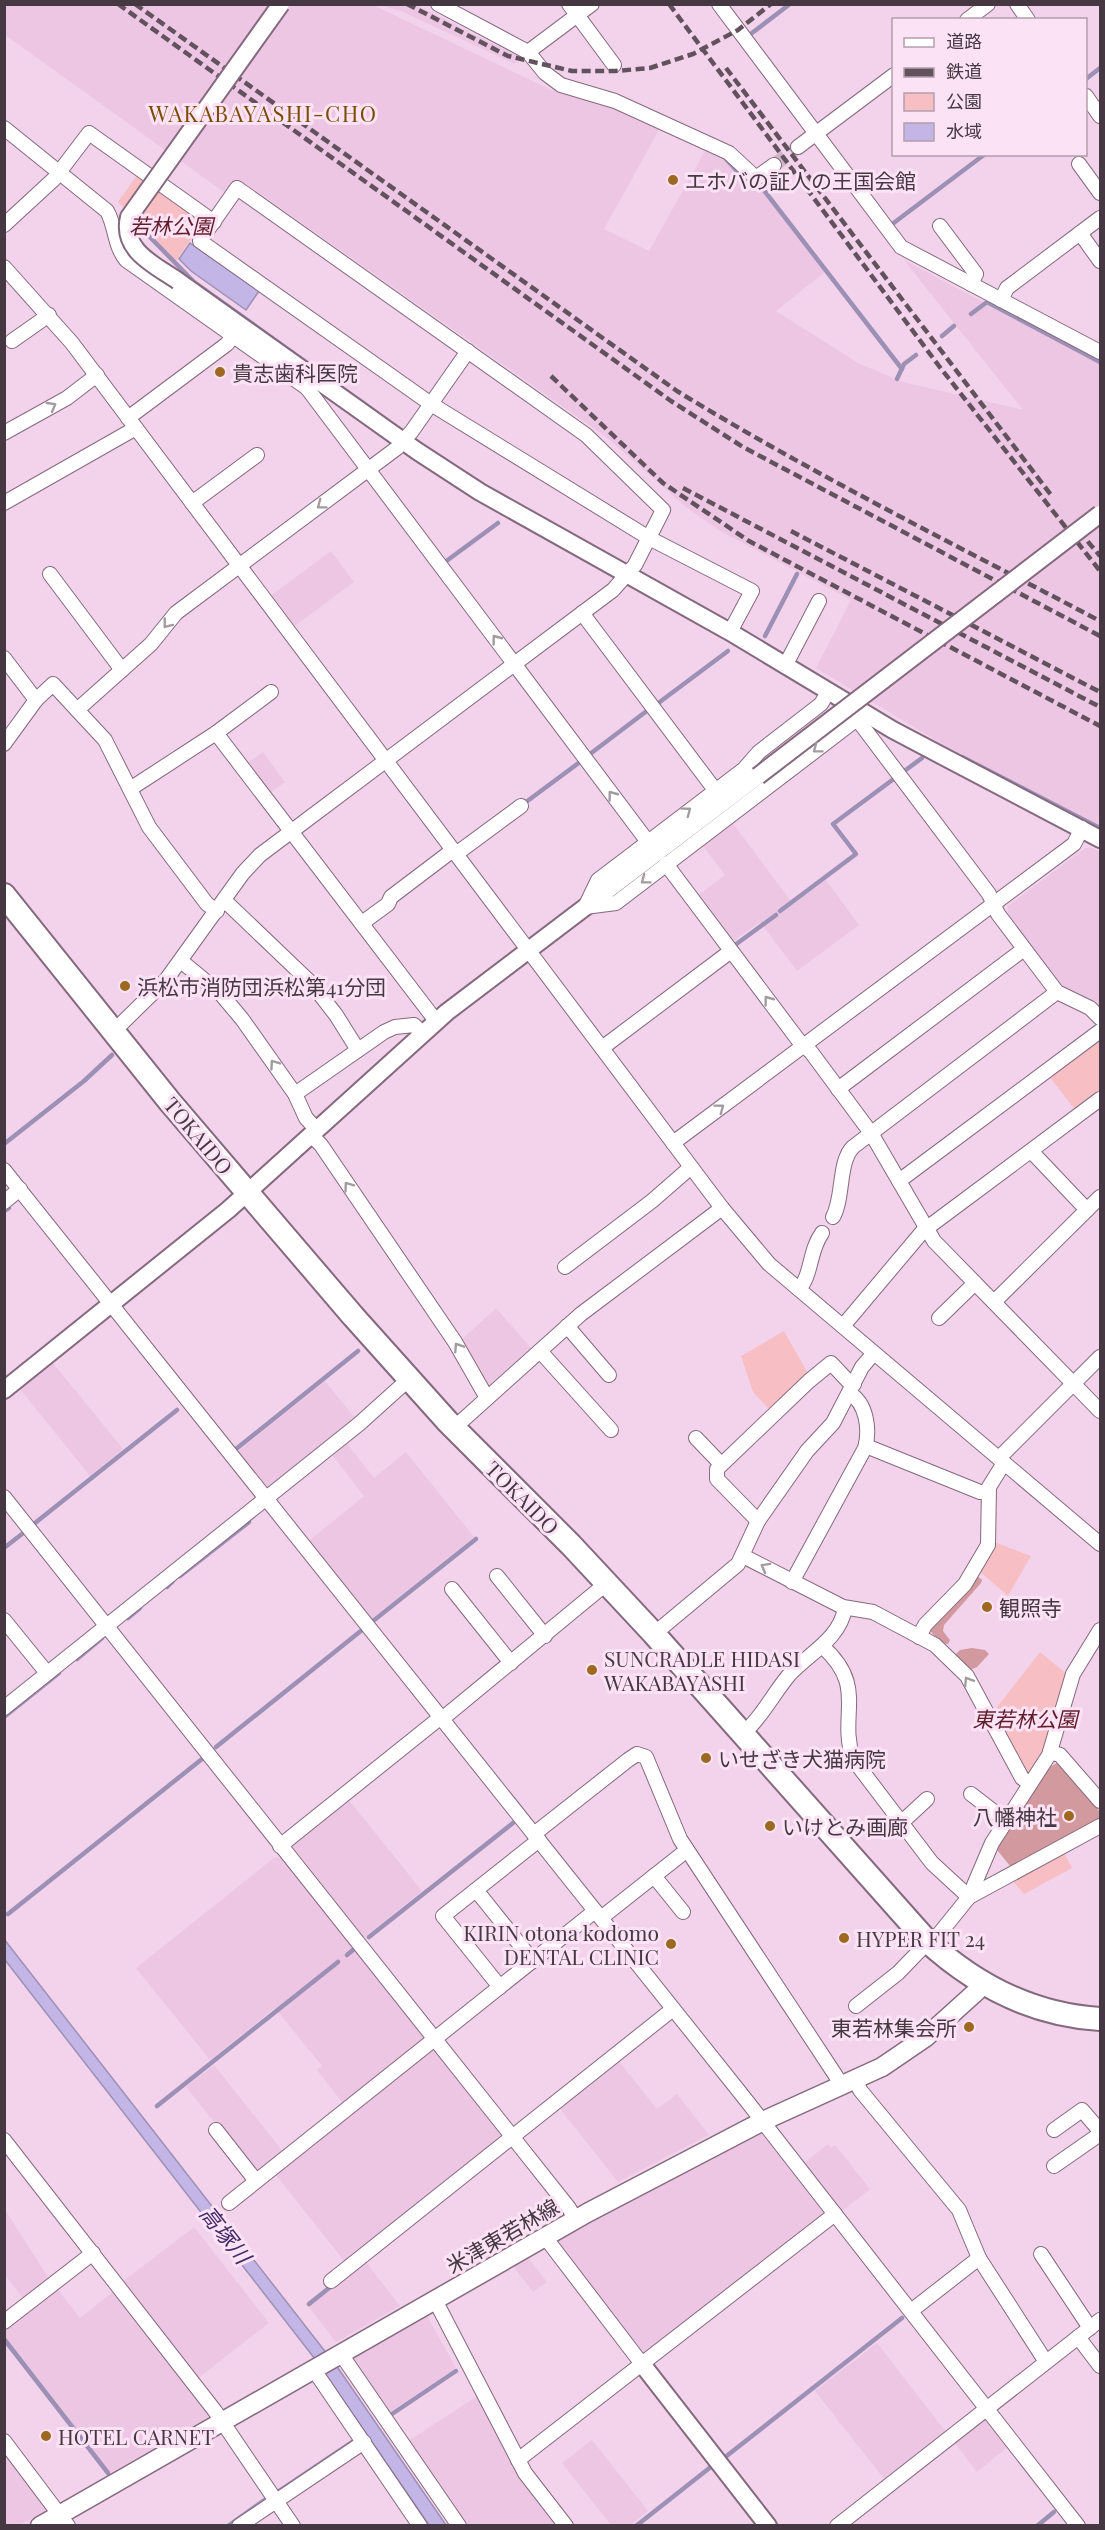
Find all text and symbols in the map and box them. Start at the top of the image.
legend [892,18,1087,156]
text: 道路 [946,29,982,53]
text: 鉄道 [946,59,982,83]
text: 公園 [946,89,982,113]
district label: WAKABAYASHI-CHO [147,98,378,128]
text: 水域 [946,119,982,143]
place label: エホバの証人の王国会館 [685,166,916,194]
marker: エホバの証人の王国会館 [666,173,680,187]
park label: 若林公園 [129,211,216,239]
place label: 貴志歯科医院 [232,358,358,386]
marker: 貴志歯科医院 [213,365,227,379]
one-way arrow [46,402,56,413]
one-way arrow [317,497,328,508]
one-way arrow [164,617,175,628]
one-way arrow [492,635,503,646]
one-way arrow [813,742,824,753]
one-way arrow [609,791,620,802]
one-way arrow [681,808,692,819]
one-way arrow [641,873,652,884]
place label: 浜松市消防団浜松第41分団 [137,972,386,1000]
marker: 浜松市消防団浜松第41分団 [118,979,132,993]
one-way arrow [764,995,775,1006]
one-way arrow [270,1060,281,1071]
street label: TOKAIDO [158,1090,240,1180]
one-way arrow [713,1104,724,1115]
one-way arrow [344,1182,355,1193]
one-way arrow [454,1343,466,1353]
street label: TOKAIDO [480,1454,566,1540]
one-way arrow [761,1563,771,1575]
place label: 観照寺 [999,1593,1062,1621]
marker: 観照寺 [980,1600,994,1614]
place label: SUNCRADLE HIDASI WAKABAYASHI [603,1644,800,1696]
marker: SUNCRADLE HIDASI WAKABAYASHI [585,1663,599,1677]
one-way arrow [964,1677,976,1687]
park label: 東若林公園 [973,1704,1080,1732]
place label: いせざき犬猫病院 [718,1744,886,1772]
marker: いせざき犬猫病院 [699,1751,713,1765]
place label: 八幡神社 [973,1802,1057,1830]
marker: 八幡神社 [1062,1809,1076,1823]
place label: いけとみ画廊 [782,1812,908,1840]
marker: いけとみ画廊 [763,1819,777,1833]
place label: KIRIN otona kodomo DENTAL CLINIC [463,1918,659,1970]
place label: HYPER FIT 24 [856,1924,985,1952]
marker: HYPER FIT 24 [837,1931,851,1945]
marker: KIRIN otona kodomo DENTAL CLINIC [664,1937,678,1951]
place label: 東若林集会所 [831,2013,957,2041]
marker: 東若林集会所 [962,2020,976,2034]
street label: 米津東若林線 [440,2191,564,2279]
water label: 高塚川 [194,2199,259,2271]
place label: HOTEL CARNET [58,2422,214,2450]
marker: HOTEL CARNET [39,2429,53,2443]

